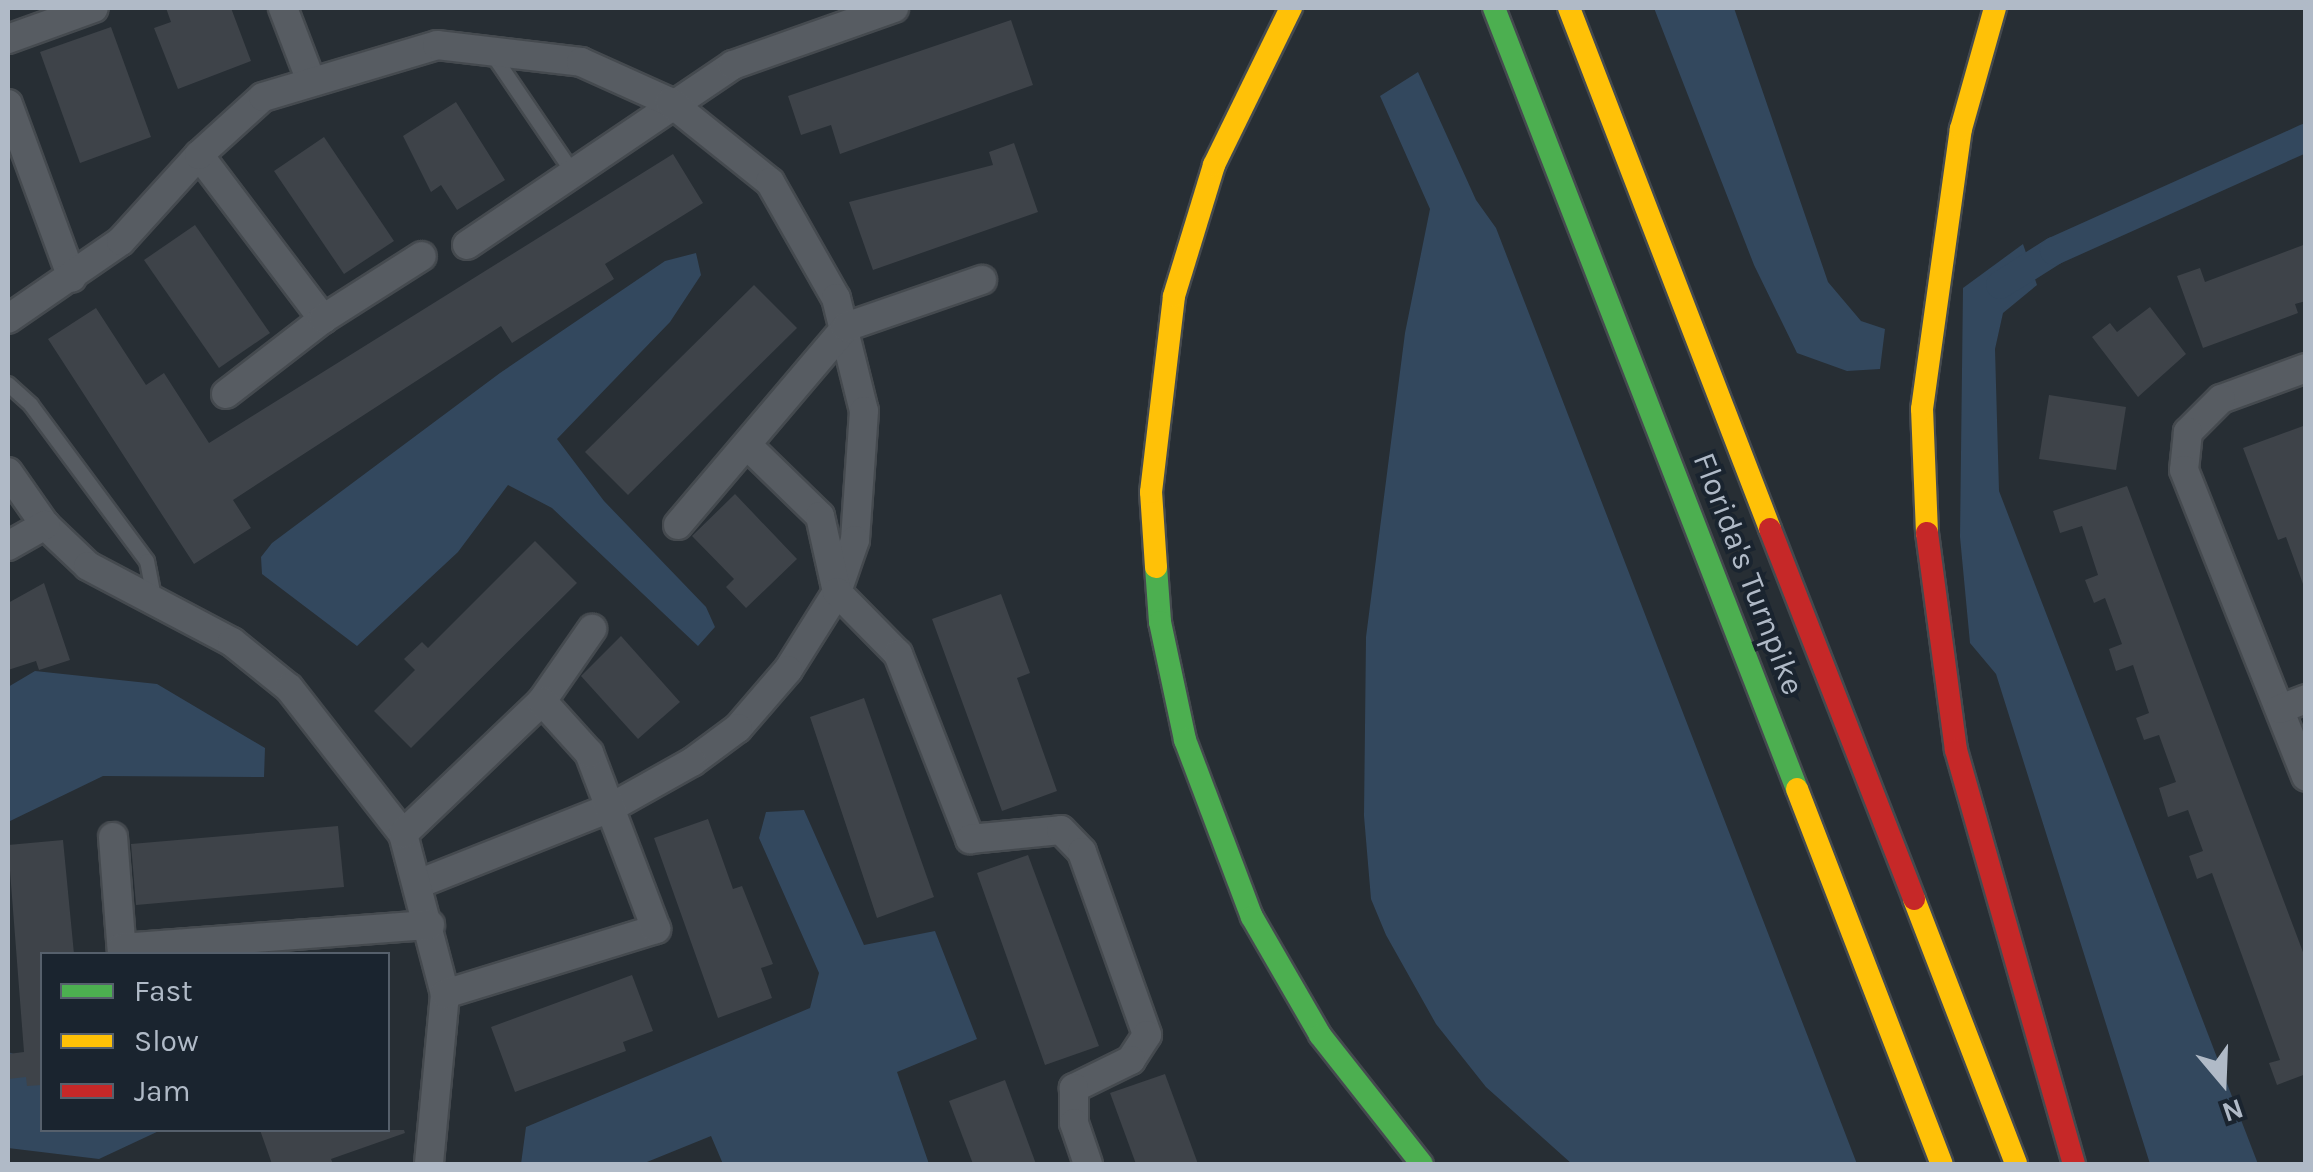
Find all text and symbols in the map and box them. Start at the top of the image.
street label: Florida's Turnpike [1684,447,1812,701]
legend [40,952,390,1132]
text: Fast [134,973,193,1009]
text: Slow [134,1023,199,1059]
north arrow [2173,1032,2273,1132]
text: Jam [134,1073,191,1109]
text: N [2218,1092,2248,1130]

